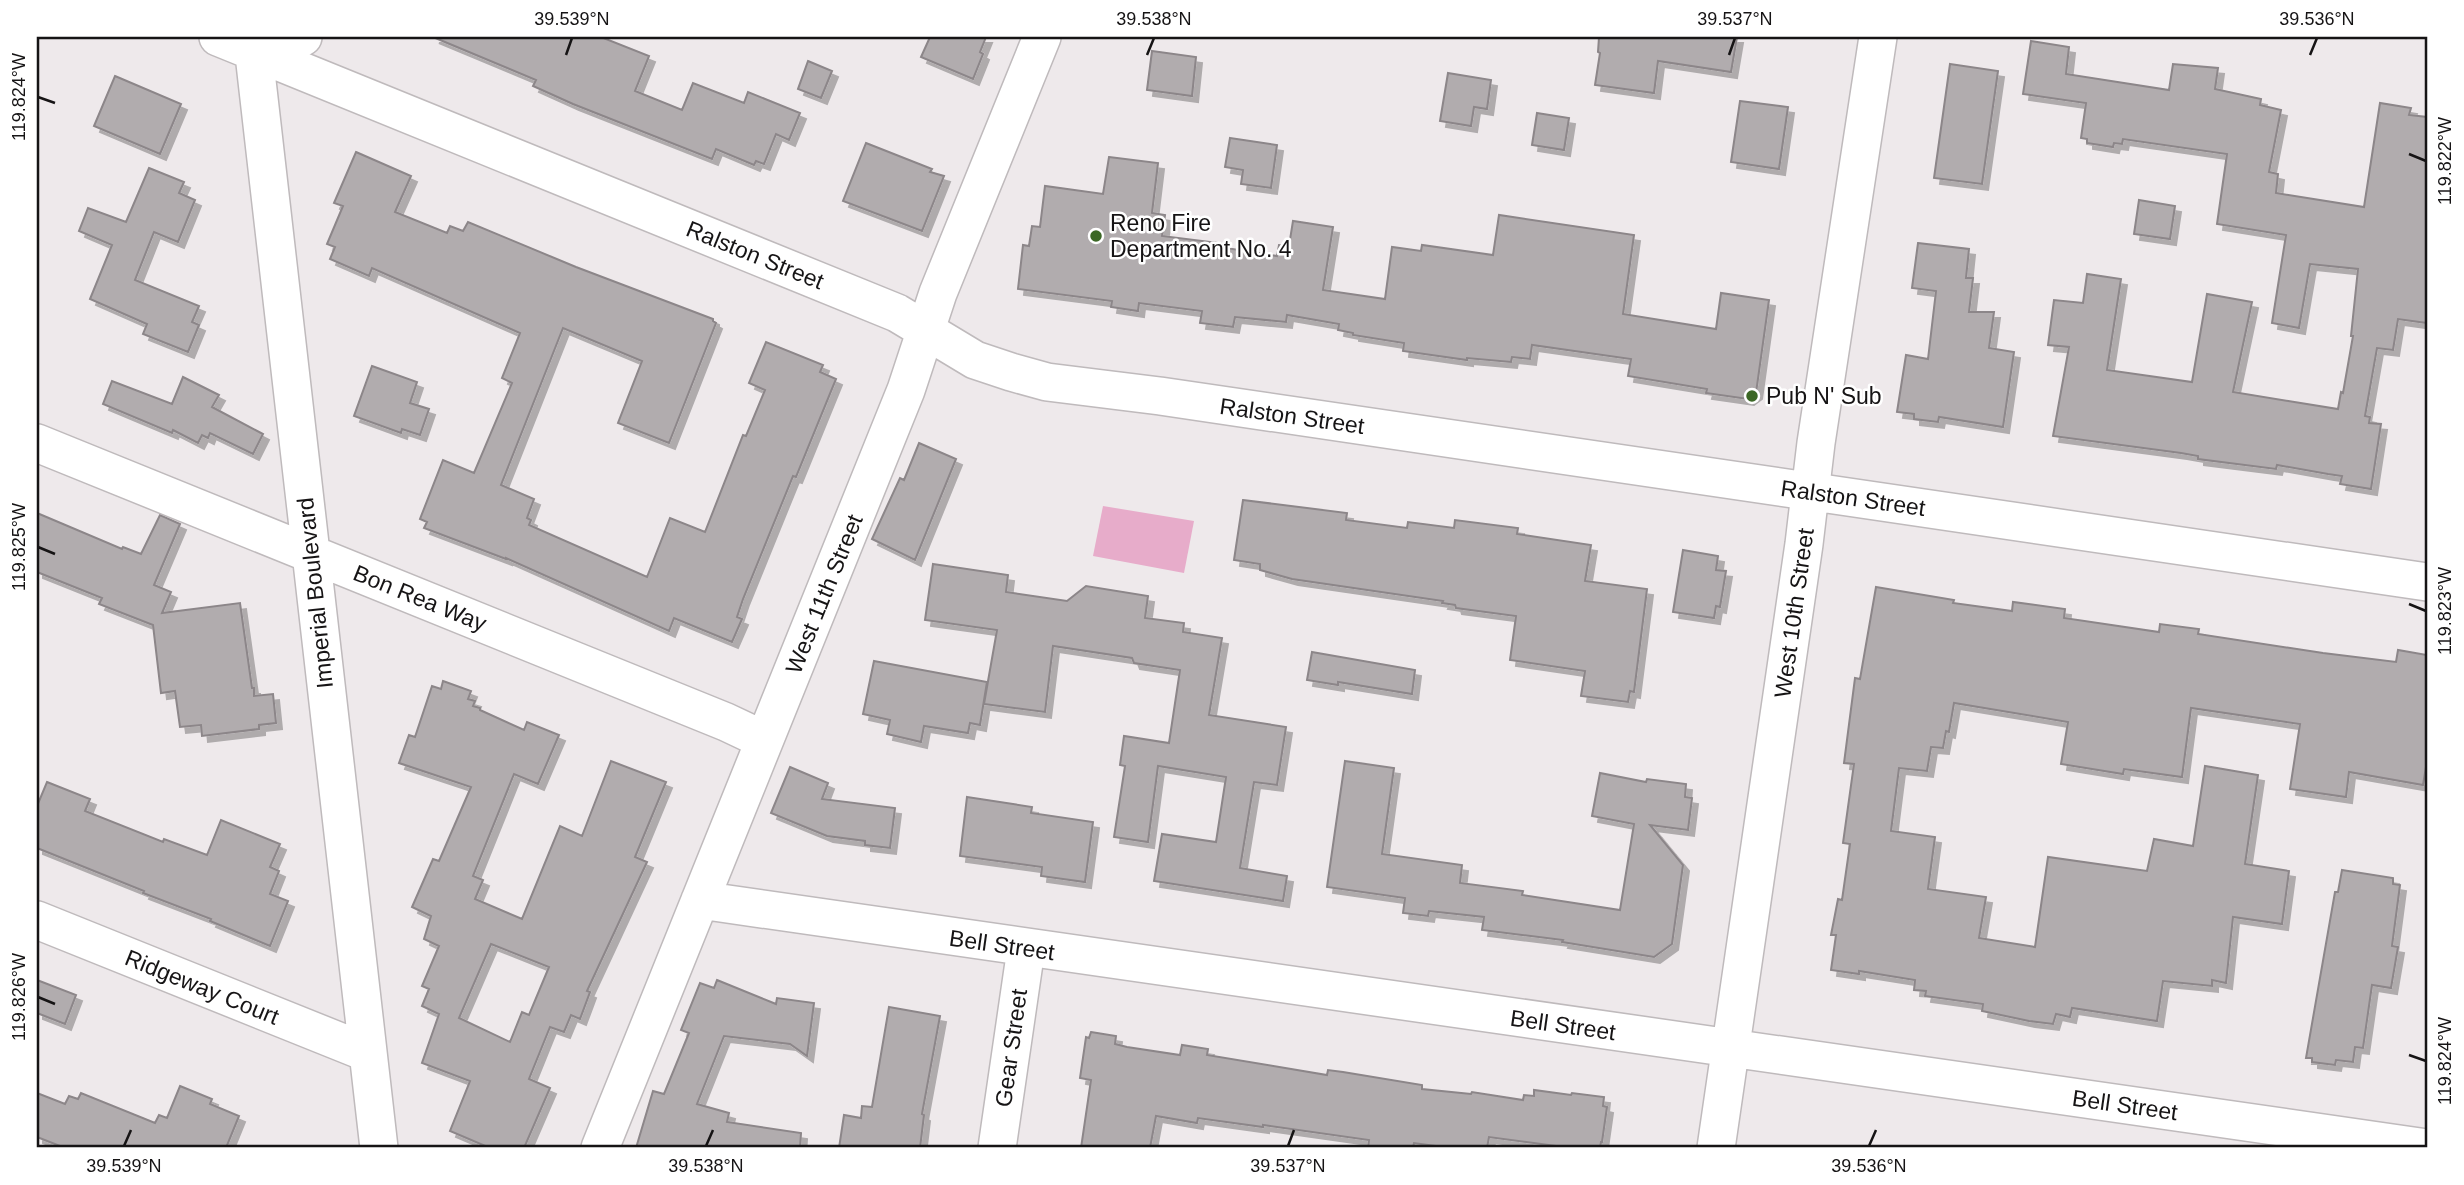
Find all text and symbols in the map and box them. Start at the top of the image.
text: 39.539°N [534,9,610,29]
text: 39.538°N [1116,9,1192,29]
text: 39.537°N [1697,9,1773,29]
text: 39.536°N [2279,9,2355,29]
text: 119.824°W [9,53,29,141]
text: 119.822°W [2435,117,2455,205]
place label: Reno Fire Department No. 4 [1110,210,1292,262]
street label: Ralston Street [683,216,828,295]
marker: Reno Fire Department No. 4 [1088,228,1104,244]
place label: Pub N' Sub [1766,383,1882,409]
marker: Pub N' Sub [1744,388,1760,404]
street label: Ralston Street [1218,393,1367,439]
street label: Ralston Street [1779,475,1928,521]
street label: Imperial Boulevard [292,496,338,690]
text: 119.825°W [9,503,29,591]
street label: West 11th Street [780,510,868,677]
street label: West 10th Street [1769,526,1819,699]
street label: Bon Rea Way [350,560,491,637]
text: 119.823°W [2435,567,2455,655]
street label: Bell Street [948,925,1057,965]
street label: Ridgeway Court [121,944,283,1030]
text: 119.826°W [9,953,29,1041]
street label: Gear Street [990,987,1032,1109]
street label: Bell Street [1509,1005,1618,1045]
text: 119.824°W [2435,1017,2455,1105]
street label: Bell Street [2071,1085,2180,1125]
text: 39.539°N [86,1156,162,1176]
text: 39.538°N [668,1156,744,1176]
text: 39.537°N [1250,1156,1326,1176]
text: 39.536°N [1831,1156,1907,1176]

